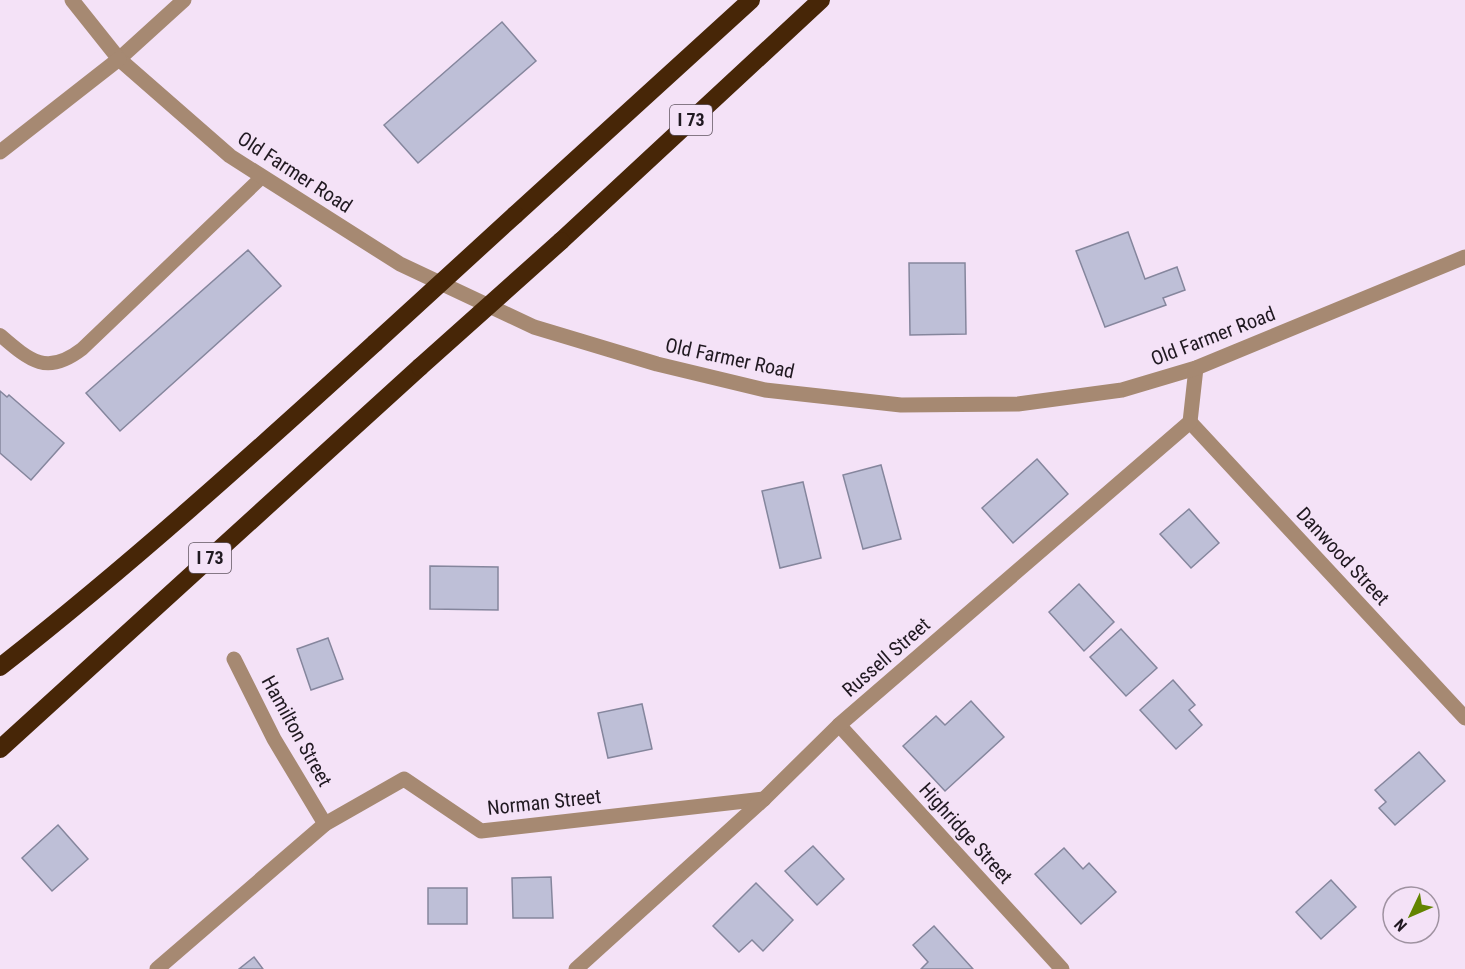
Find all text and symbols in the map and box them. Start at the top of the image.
road number: I 73 [670,105,712,135]
street label: Old Farmer Road [233,126,357,218]
street label: Old Farmer Road [1147,301,1279,371]
street label: Old Farmer Road [663,333,797,383]
street label: Danwood Street [1292,502,1395,610]
road number: I 73 [189,543,231,573]
street label: Russell Street [837,612,935,702]
street label: Hamilton Street [257,671,337,791]
street label: Highridge Street [914,777,1018,889]
street label: Norman Street [486,784,602,820]
north arrow [1381,885,1441,945]
text: N [1390,915,1411,935]

